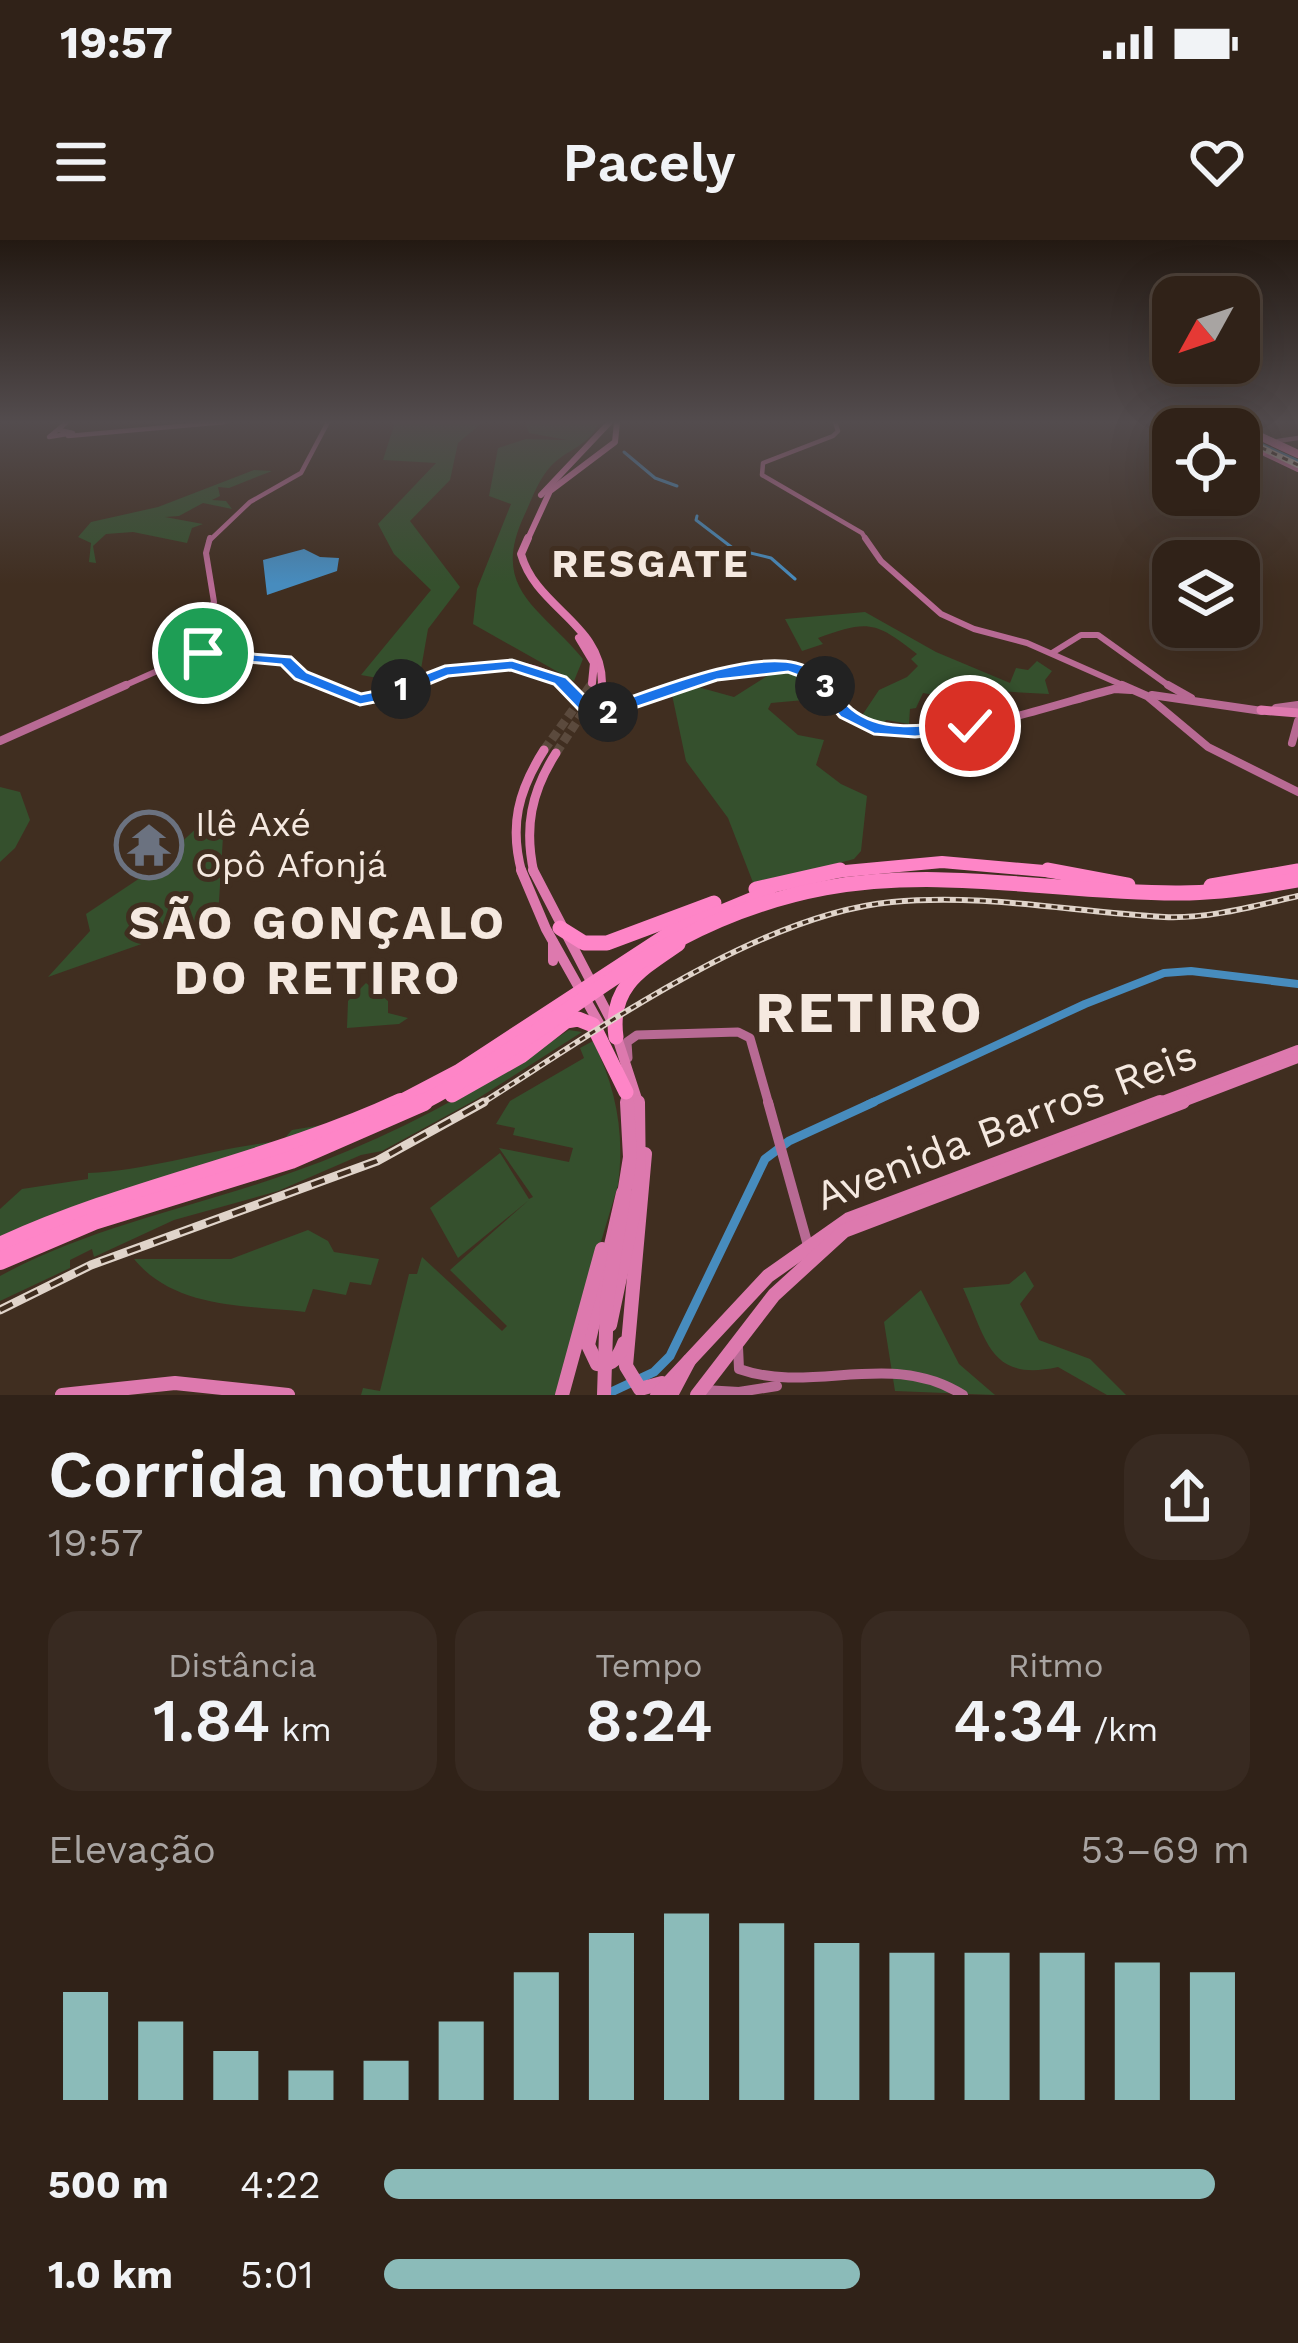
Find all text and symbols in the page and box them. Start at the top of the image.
text: 19:57 [60,16,173,69]
icon: menu [48,129,114,195]
icon: heart [1184,129,1250,195]
text: Pacely [562,131,736,194]
north arrow [1152,276,1260,384]
map controls [1152,276,1260,648]
button: locate [1152,408,1260,516]
button: layers [1152,540,1260,648]
district label: RESGATE [551,541,751,586]
pin [152,602,254,704]
icon: arrive [170,620,236,686]
pin: 3 [795,656,855,716]
pin: 1 [371,659,431,719]
text: 3 [815,666,835,705]
text: 1 [394,669,408,708]
pin [919,675,1021,777]
pin: 2 [578,682,638,742]
text: 2 [598,692,618,731]
icon: check [937,693,1003,759]
place label: Ilê Axé Opô Afonjá [195,803,387,886]
temple icon: Ilê Axé Opô Afonjá [114,810,184,880]
district label: SÃO GONÇALO DO RETIRO [129,894,507,1006]
district label: RETIRO [755,979,985,1046]
street label: Avenida Barros Reis [809,1030,1203,1220]
button: share [1124,1434,1250,1560]
text: Corrida noturna [48,1436,561,1513]
text: 19:57 [48,1520,143,1565]
text: Distância [168,1646,317,1685]
text: Tempo [595,1646,703,1685]
text: Ritmo [1008,1646,1103,1685]
text: 1.84 [153,1685,270,1756]
text: 8:24 [585,1685,713,1756]
text: 4:34 [953,1685,1082,1756]
text: km [270,1710,332,1749]
text: /km [1082,1710,1158,1749]
text: Elevação [48,1827,216,1872]
text: 53–69 m [1080,1827,1250,1872]
text: 500 m [48,2162,169,2207]
text: 4:22 [240,2162,321,2207]
text: 1.0 km [48,2252,173,2297]
text: 5:01 [240,2252,314,2297]

